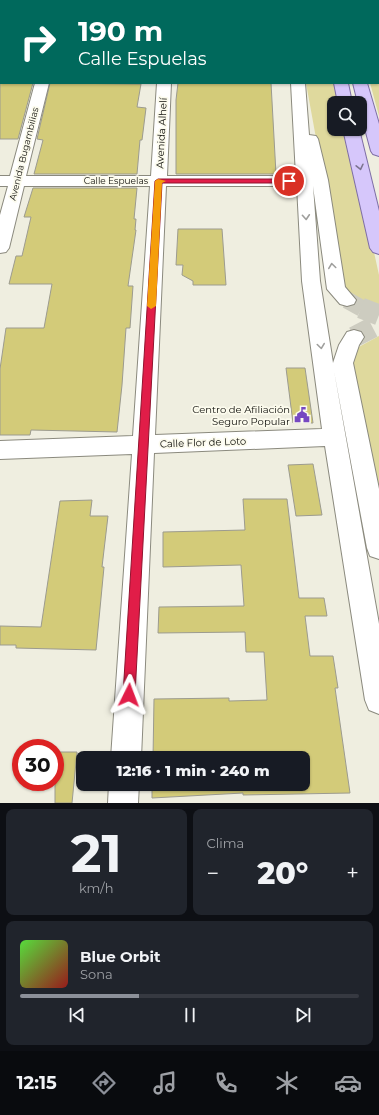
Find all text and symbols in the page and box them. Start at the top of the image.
text: 190 m [78,14,163,48]
icon: right [12,16,64,68]
text: Calle Espuelas [78,48,207,70]
street label: Avenida Alhelí [153,96,170,169]
map controls [327,96,367,136]
button: search [327,96,367,136]
street label: Avenida Bugambilias [7,106,41,202]
pin [272,164,306,198]
one-way arrow [356,164,364,170]
icon: arrive [278,170,300,192]
street label: Calle Espuelas [84,175,149,186]
one-way arrow [302,214,311,220]
one-way arrow [328,262,337,269]
one-way arrow [316,343,325,349]
place label: Centro de Afiliación Seguro Popular [192,403,290,428]
public building icon: Centro de Afiliación Seguro Popular [293,406,311,424]
street label: Calle Flor de Loto [160,434,246,451]
position arrow [108,674,150,716]
speed limit sign: 30 [12,739,64,791]
text: 12:16 · 1 min · 240 m [116,761,270,780]
text: 21 [71,822,122,885]
text: Clima [207,835,244,851]
text: 20° [257,855,308,892]
text: − [207,860,219,887]
text: + [346,860,359,887]
text: km/h [79,880,114,896]
text: Blue Orbit [80,947,160,966]
text: Sona [80,966,113,982]
icon: previous [66,1004,88,1026]
icon: pause [179,1004,201,1026]
icon: next [292,1004,314,1026]
icon: directions [90,1069,118,1097]
icon: music [151,1069,179,1097]
icon: phone [212,1069,240,1097]
icon: climate [273,1069,301,1097]
icon: car [334,1069,362,1097]
text: 12:15 [17,1072,57,1094]

